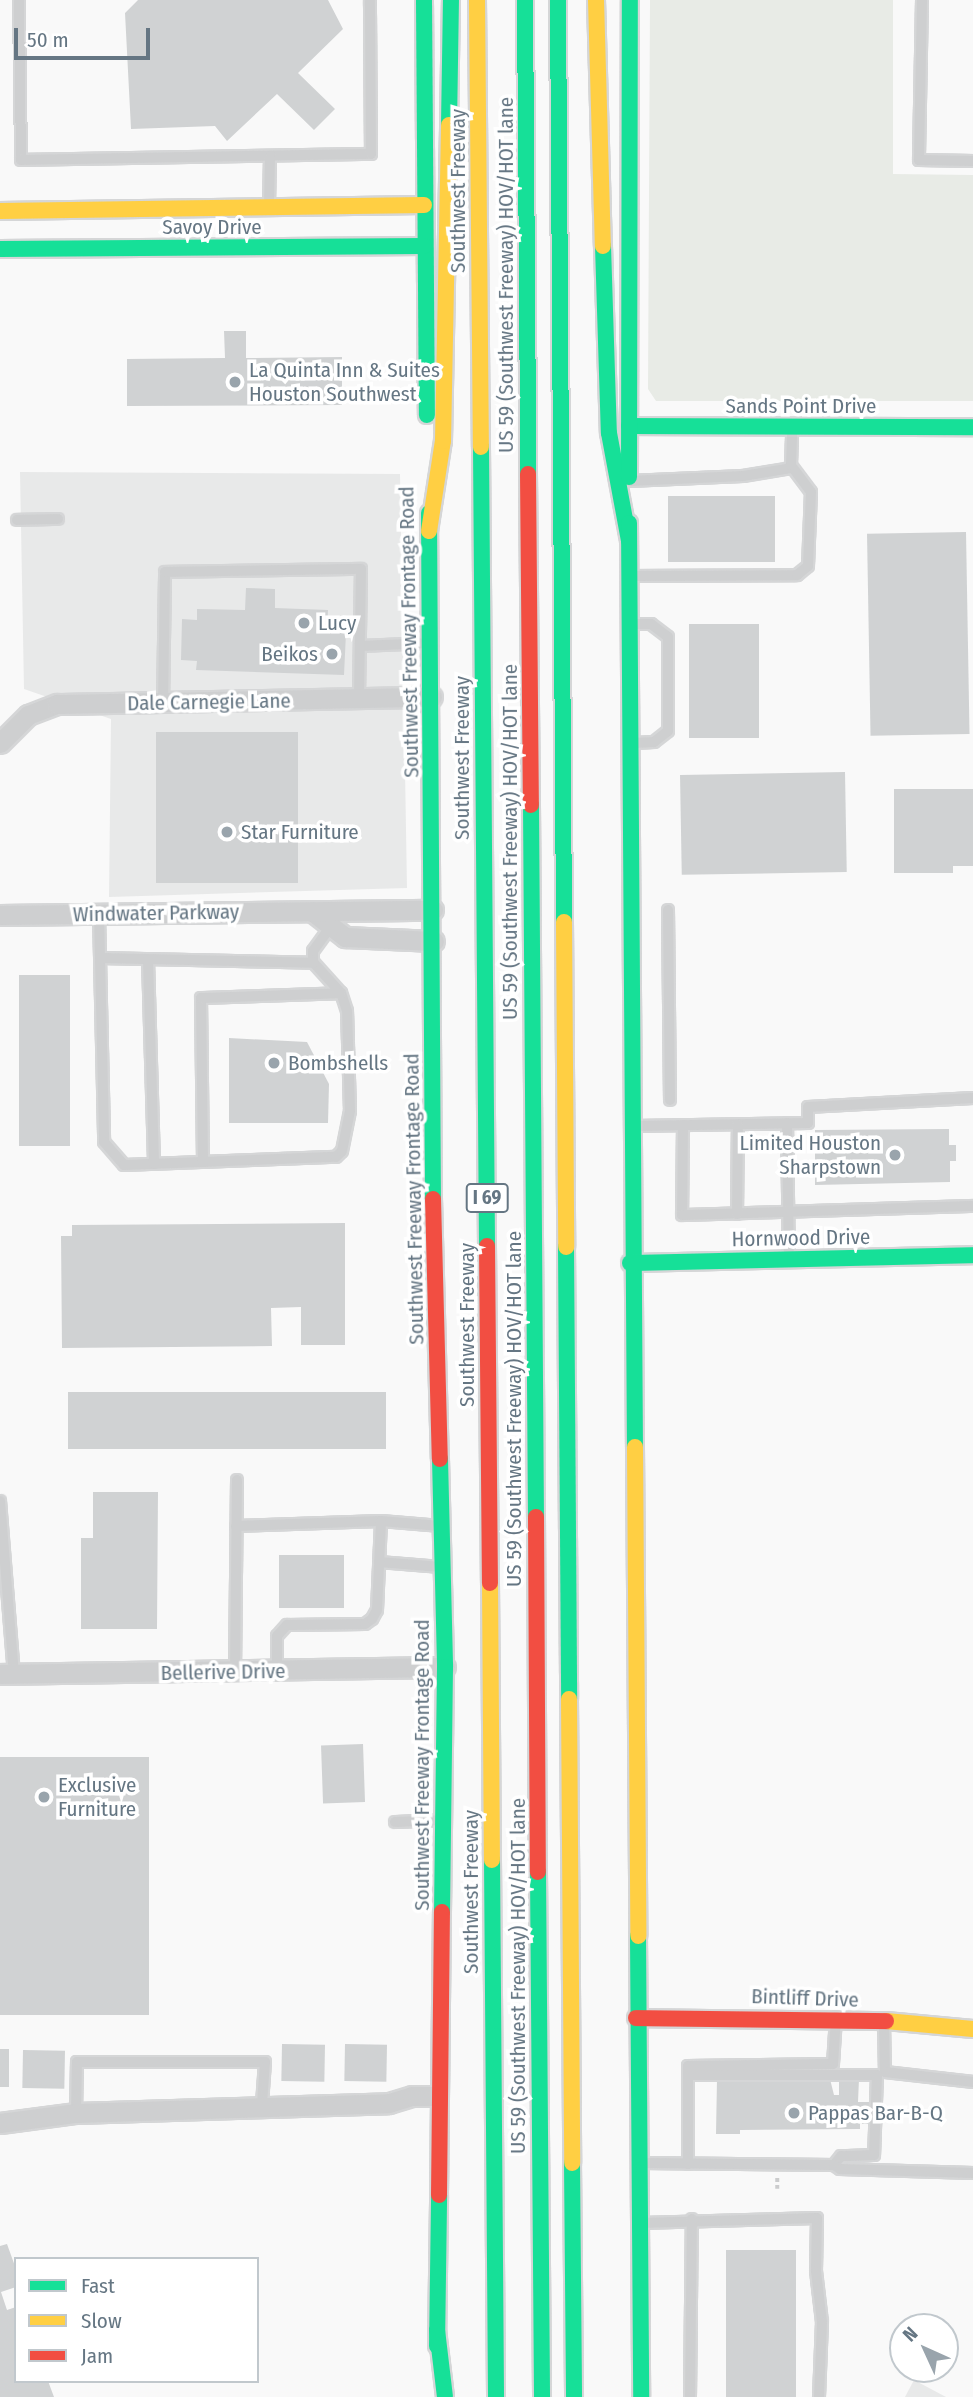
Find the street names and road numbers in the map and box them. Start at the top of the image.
street label: US 59 (Southwest Freeway) HOV/HOT lane [493,97,519,453]
street label: Southwest Freeway [445,109,471,273]
street label: Savoy Drive [162,214,262,240]
street label: Sands Point Drive [726,393,876,419]
street label: Southwest Freeway Frontage Road [394,486,424,778]
street label: US 59 (Southwest Freeway) HOV/HOT lane [497,664,523,1020]
street label: Southwest Freeway [449,676,475,840]
street label: Dale Carnegie Lane [127,688,291,716]
street label: Windwater Parkway [73,899,239,927]
street label: Southwest Freeway Frontage Road [399,1053,429,1345]
road number: I 69 [464,1182,510,1214]
street label: Hornwood Drive [731,1224,871,1252]
street label: US 59 (Southwest Freeway) HOV/HOT lane [501,1231,527,1587]
street label: Southwest Freeway [454,1243,480,1407]
street label: Southwest Freeway Frontage Road [409,1619,435,1911]
street label: Bellerive Drive [160,1658,286,1686]
street label: US 59 (Southwest Freeway) HOV/HOT lane [505,1798,531,2154]
street label: Southwest Freeway [458,1810,484,1974]
street label: Bintliff Drive [751,1984,859,2012]

